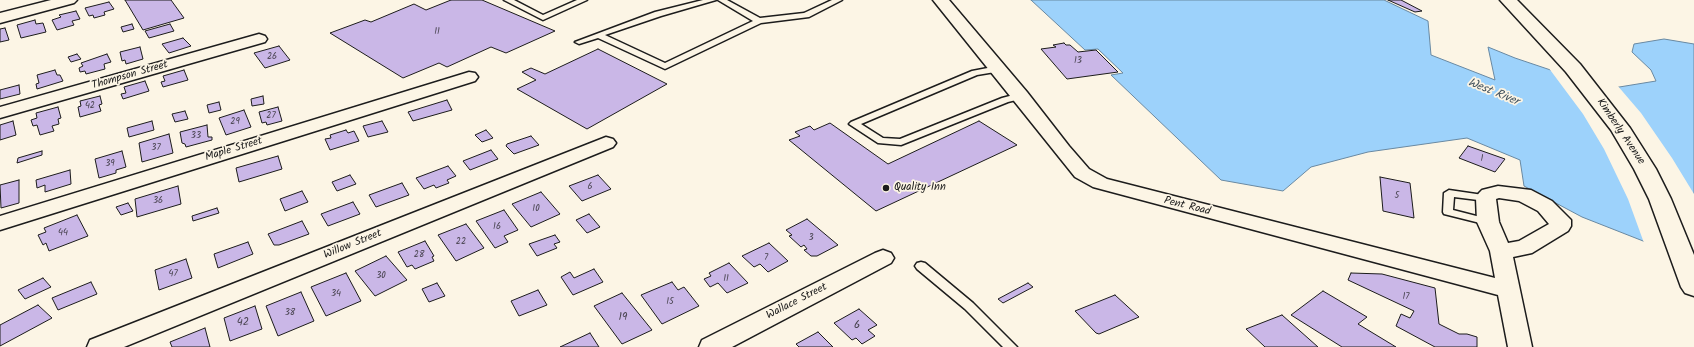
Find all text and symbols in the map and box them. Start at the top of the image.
house number: 11 [434,27,440,37]
house number: 26 [267,52,277,62]
house number: 13 [1074,56,1082,66]
street label: Thompson Street [90,59,170,93]
water label: West River [1465,76,1521,110]
street label: Kimberly Avenue [1593,96,1647,168]
house number: 42 [85,101,95,111]
house number: 27 [266,111,276,121]
house number: 29 [230,117,240,127]
house number: 33 [191,131,201,141]
street label: Maple Street [204,135,264,165]
house number: 37 [151,143,161,153]
house number: 1 [1481,154,1483,164]
house number: 39 [105,159,115,169]
place label: Quality Inn [894,181,946,195]
house number: 6 [587,182,593,192]
marker: Quality Inn [881,183,891,193]
house number: 5 [1395,191,1399,201]
street label: Pent Road [1162,195,1212,219]
house number: 36 [153,196,163,206]
house number: 10 [532,204,540,214]
house number: 16 [493,222,501,232]
street label: Willow Street [322,227,384,263]
house number: 44 [58,228,68,238]
house number: 3 [808,233,814,243]
house number: 22 [456,237,466,247]
house number: 28 [414,250,424,260]
house number: 7 [764,253,768,263]
house number: 47 [168,269,178,279]
house number: 30 [376,271,386,281]
house number: 11 [723,274,729,284]
street label: Wallace Street [764,281,830,323]
house number: 34 [331,289,341,299]
house number: 17 [1403,292,1409,302]
house number: 15 [666,297,674,307]
house number: 38 [285,308,295,318]
house number: 19 [619,311,627,325]
house number: 42 [237,316,249,330]
house number: 6 [854,319,860,333]

